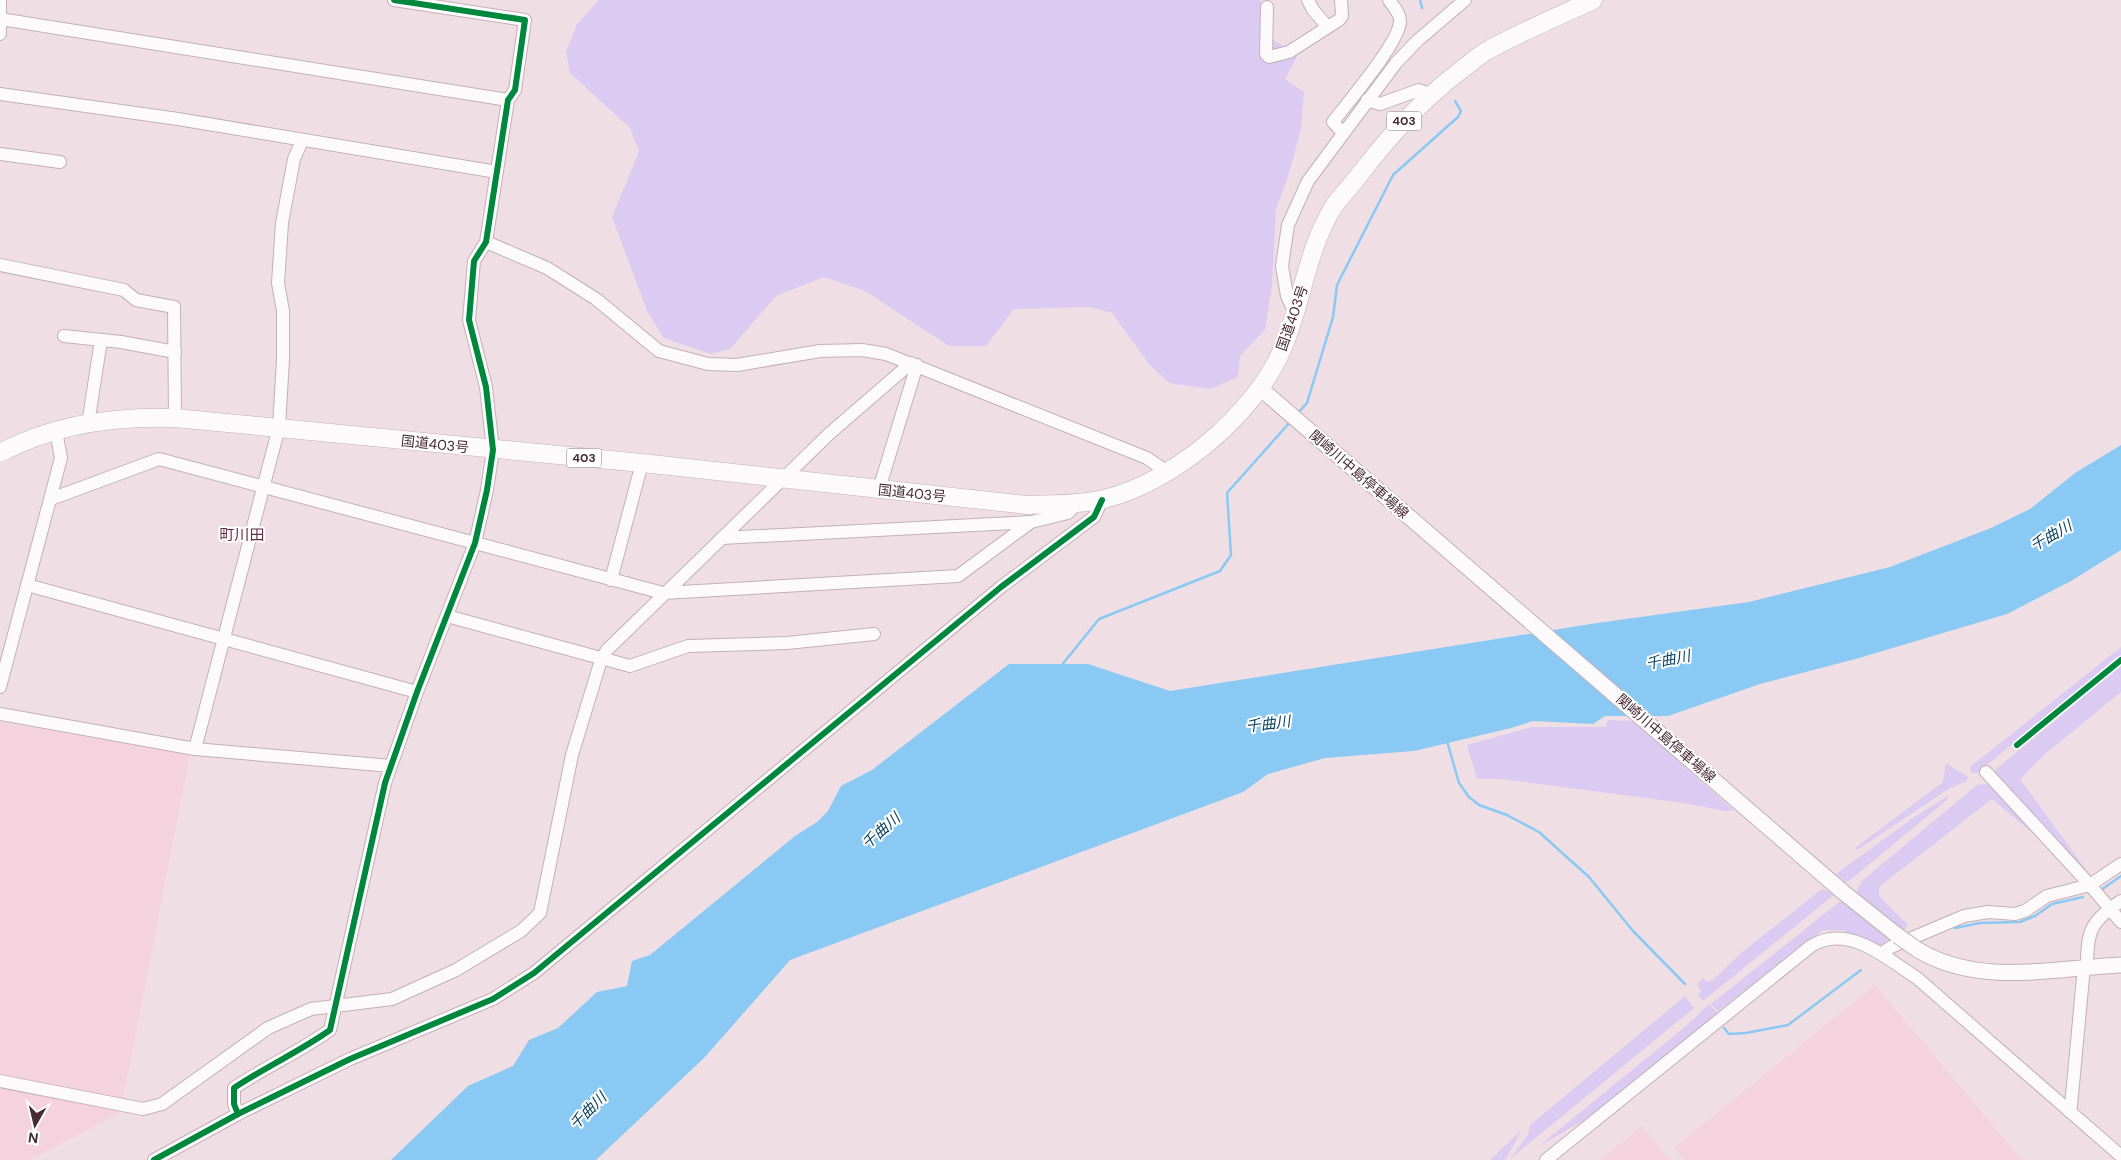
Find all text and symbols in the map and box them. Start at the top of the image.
road number: 403 [1386,112,1422,130]
street label: 国道403号 [1272,283,1312,353]
street label: 関崎川中島停車場線 [1306,426,1412,522]
street label: 国道403号 [400,431,470,457]
road number: 403 [566,448,602,468]
street label: 国道403号 [877,480,947,506]
water label: 千曲川 [2027,515,2077,556]
district label: 町川田 [219,525,265,545]
water label: 千曲川 [1644,646,1694,674]
street label: 関崎川中島停車場線 [1613,690,1719,786]
water label: 千曲川 [1244,711,1294,737]
water label: 千曲川 [858,807,906,853]
water label: 千曲川 [565,1087,612,1134]
north arrow [10,1100,60,1150]
text: N [27,1128,40,1147]

